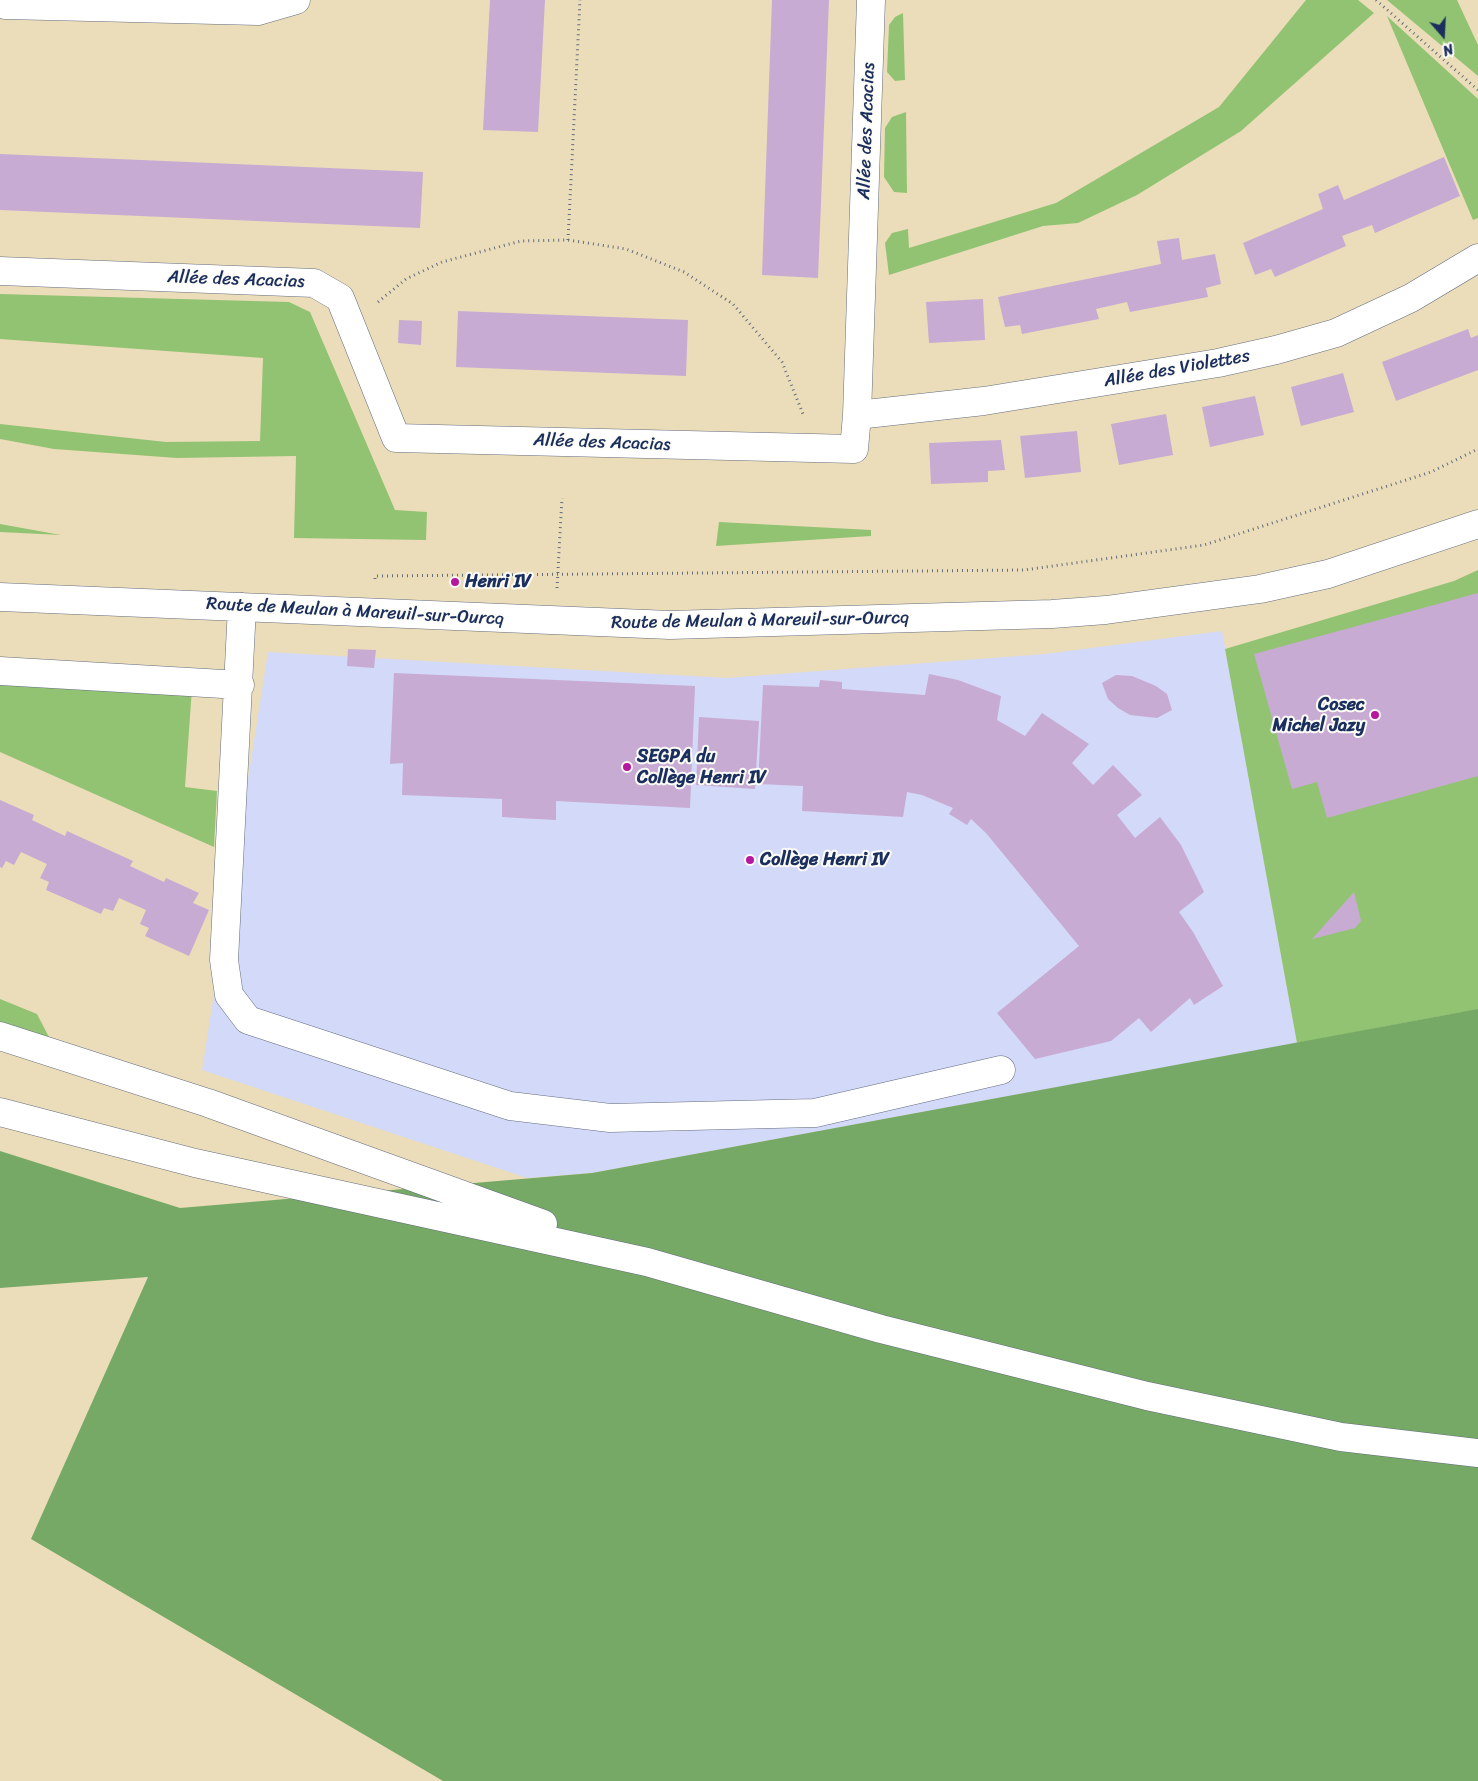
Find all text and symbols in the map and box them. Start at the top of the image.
north arrow [1418,10,1468,60]
text: N [1439,36,1457,63]
street label: Allée des Acacias [854,62,880,200]
street label: Allée des Acacias [167,267,305,293]
street label: Allée des Violettes [1102,346,1252,392]
street label: Allée des Acacias [533,430,671,456]
place label: Henri IV [465,571,532,593]
marker: Henri IV [449,576,461,588]
street label: Route de Meulan à Mareuil-sur-Ourcq [206,593,504,631]
street label: Route de Meulan à Mareuil-sur-Ourcq [611,608,909,634]
place label: Cosec Michel Jazy [1272,694,1365,736]
marker: Cosec Michel Jazy [1369,709,1381,721]
place label: SEGPA du Collège Henri IV [637,746,766,789]
marker: SEGPA du Collège Henri IV [621,761,633,773]
place label: Collège Henri IV [760,849,889,871]
marker: Collège Henri IV [744,854,756,866]

